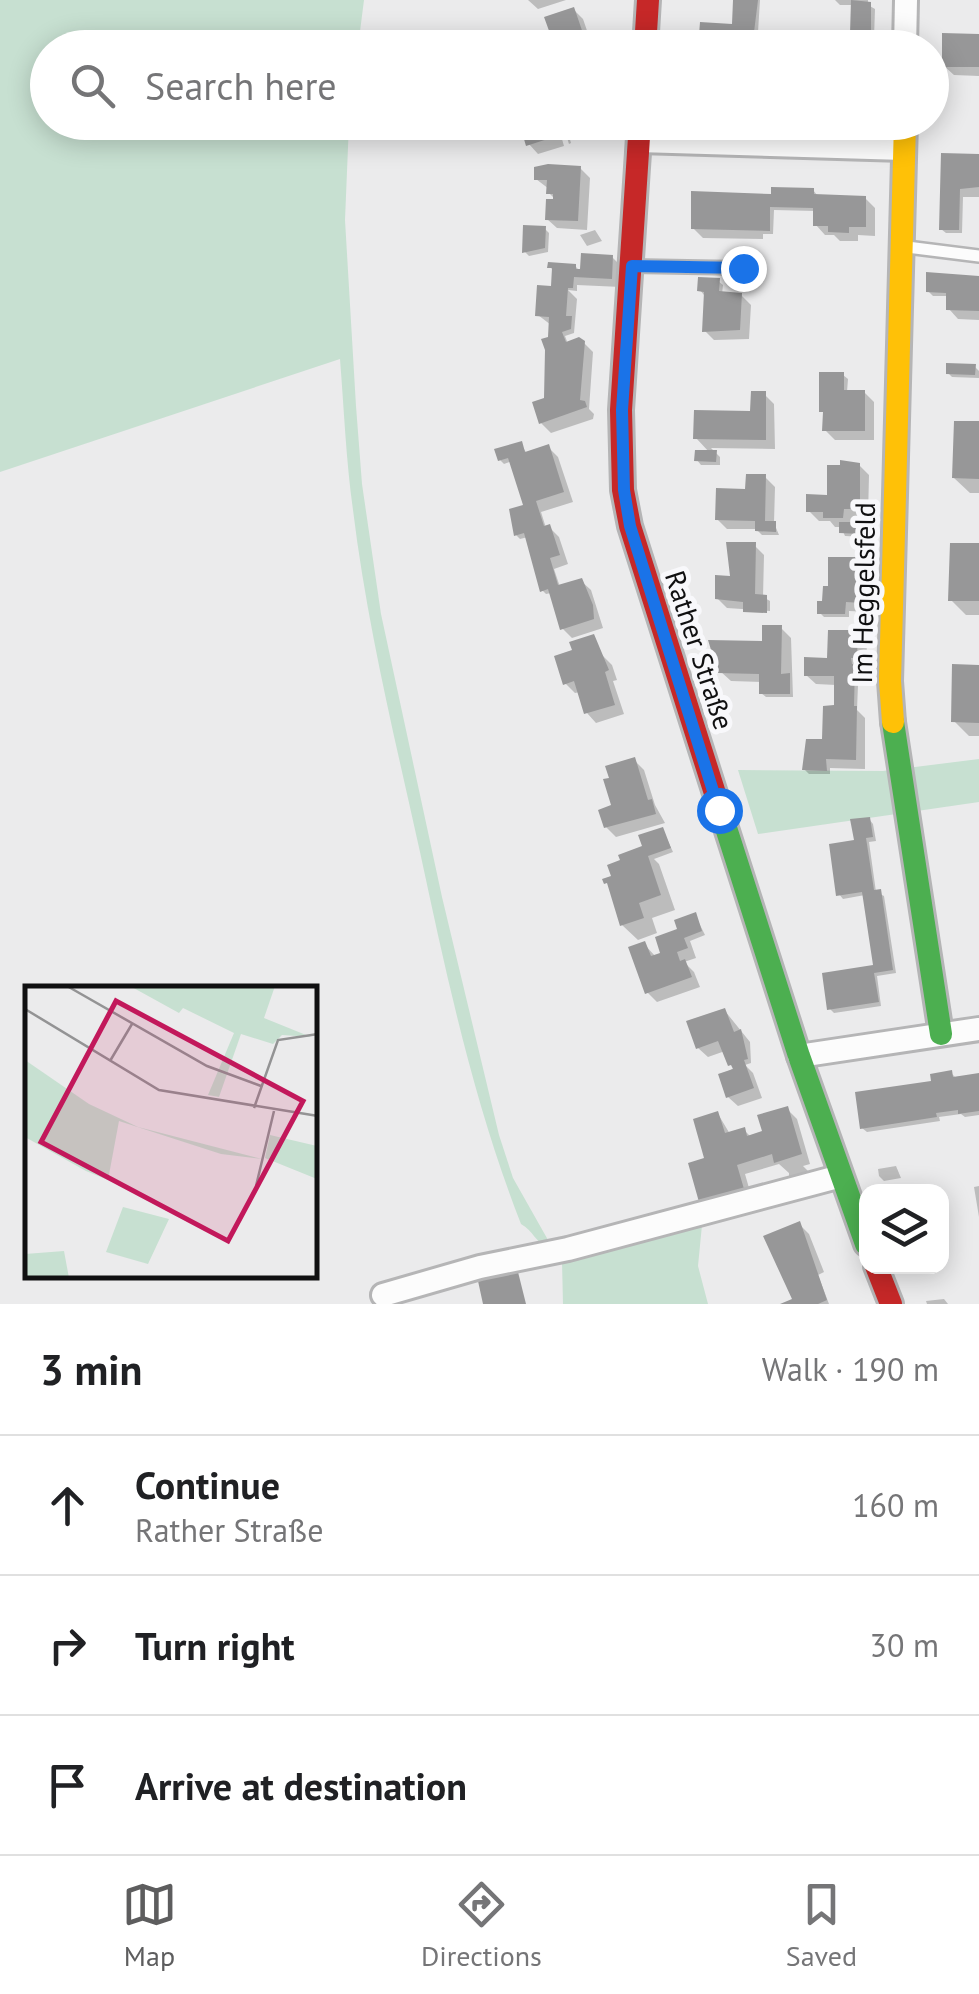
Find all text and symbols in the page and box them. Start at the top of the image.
search box [30,30,949,140]
icon: search [65,58,120,113]
text: Search here [145,61,337,110]
route end [721,246,767,292]
street label: Im Heggelsfeld [843,502,883,684]
street label: Rather Straße [657,566,743,734]
route start [697,788,743,834]
inset map [25,986,318,1279]
map controls [859,1184,949,1274]
button: layers [859,1184,949,1274]
text: 3 min [40,1342,142,1397]
text: Walk · 190 m [762,1348,939,1390]
text: Continue [135,1460,280,1509]
icon: ahead [40,1478,95,1533]
text: 160 m [852,1484,939,1526]
text: Rather Straße [135,1509,323,1551]
icon: right [40,1618,95,1673]
text: Turn right [135,1621,295,1670]
text: 30 m [870,1624,939,1666]
icon: arrive [40,1758,95,1813]
text: Arrive at destination [135,1761,467,1810]
tab: Map [122,1877,177,1974]
tab: Directions [421,1877,542,1974]
tab: Saved [786,1877,857,1974]

